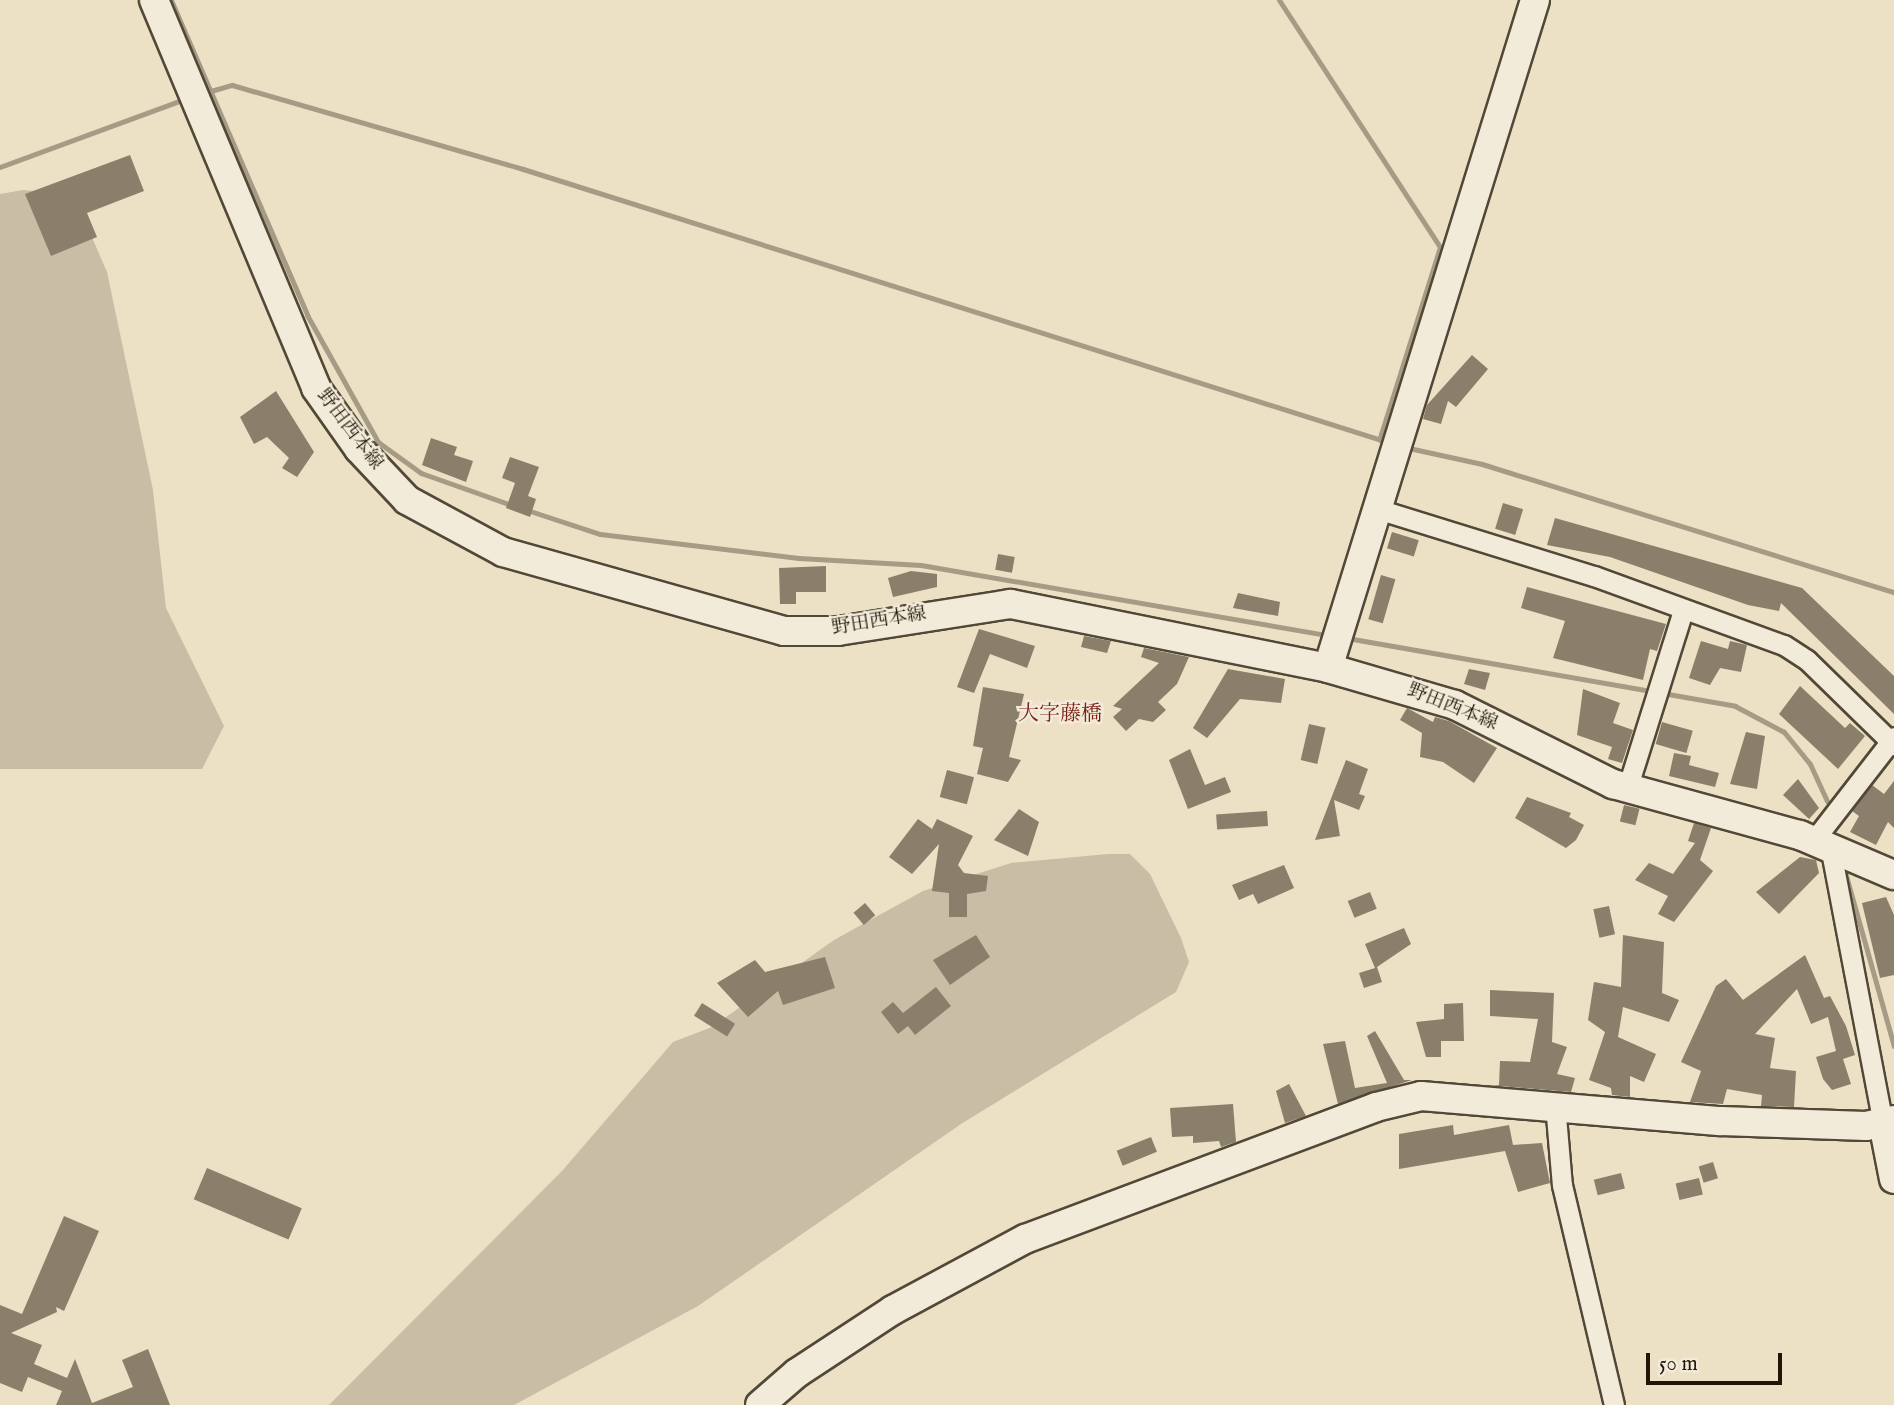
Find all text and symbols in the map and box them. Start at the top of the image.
street label: 野田西本線 [311,385,387,475]
street label: 野田西本線 [830,603,928,641]
street label: 野田西本線 [1404,680,1500,736]
district label: 大字藤橋 [1018,702,1102,728]
scale bar [1649,1338,1786,1382]
text: 50 m [1659,1351,1698,1378]

